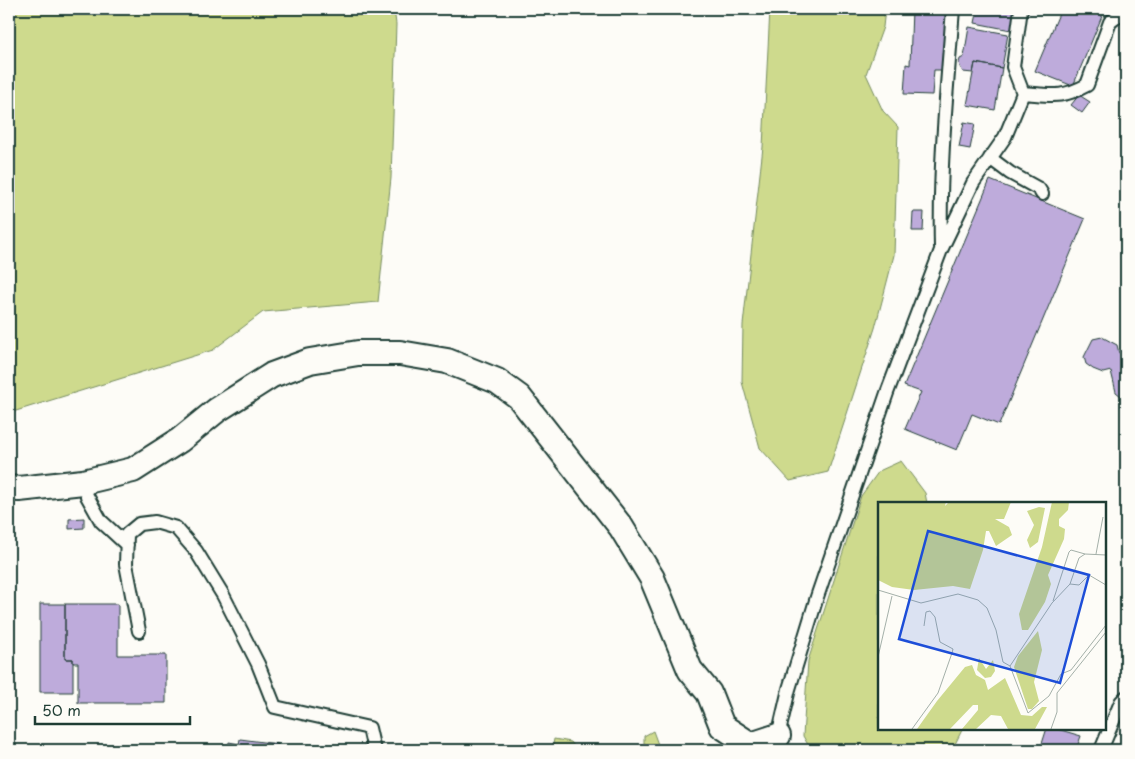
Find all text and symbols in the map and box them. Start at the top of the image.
inset map [878,502,1105,729]
scale bar [35,694,190,726]
text: 50 m [42,698,81,721]

